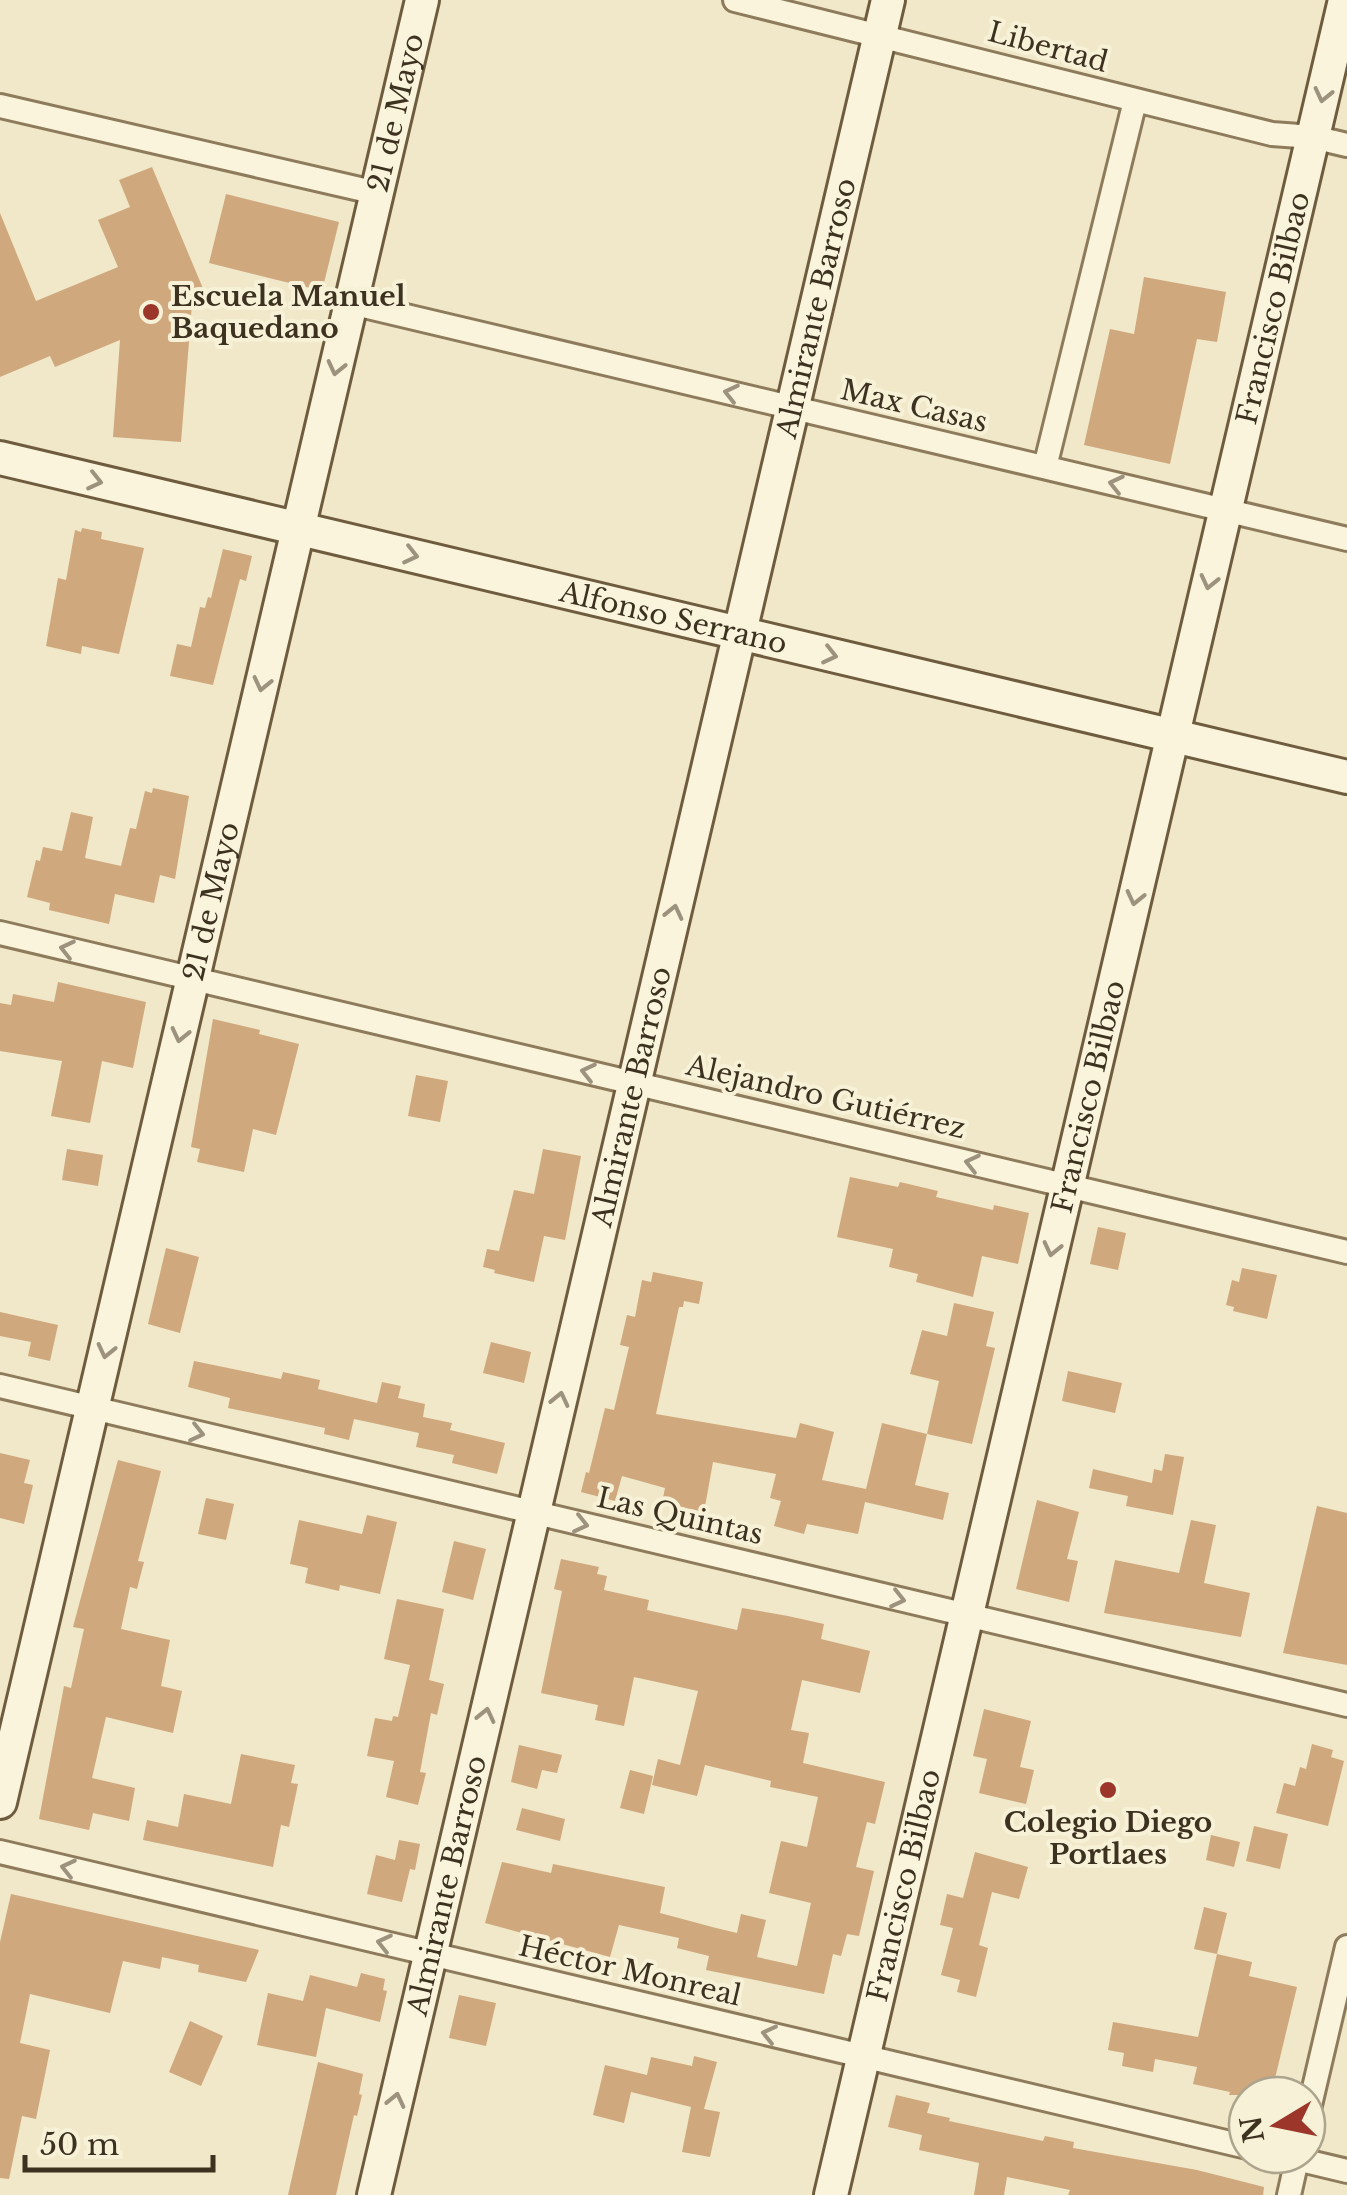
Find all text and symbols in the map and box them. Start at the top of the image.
street label: Libertad [984,14,1112,80]
street label: 21 de Mayo [360,30,431,196]
one-way arrow [1314,86,1335,103]
street label: Almirante Barroso [768,175,863,442]
street label: Francisco Bilbao [1229,188,1317,428]
place label: Escuela Manuel Baquedano [171,279,406,346]
marker: Escuela Manuel Baquedano [140,301,162,323]
one-way arrow [327,359,348,376]
street label: Max Casas [837,372,991,440]
one-way arrow [723,384,740,405]
one-way arrow [86,469,103,490]
one-way arrow [1108,475,1125,496]
one-way arrow [402,544,419,565]
street label: Alfonso Serrano [555,573,791,661]
one-way arrow [1200,573,1221,590]
one-way arrow [821,643,838,664]
one-way arrow [253,675,274,692]
street label: 21 de Mayo [175,819,246,984]
one-way arrow [1126,889,1147,906]
one-way arrow [662,904,683,921]
one-way arrow [59,940,76,961]
street label: Almirante Barroso [584,963,679,1231]
street label: Francisco Bilbao [1044,977,1132,1216]
one-way arrow [171,1026,192,1043]
street label: Alejandro Gutiérrez [682,1048,969,1146]
one-way arrow [580,1063,597,1084]
one-way arrow [964,1154,981,1175]
one-way arrow [1043,1240,1064,1257]
one-way arrow [97,1342,118,1359]
one-way arrow [548,1391,569,1408]
one-way arrow [188,1421,205,1442]
street label: Las Quintas [593,1480,767,1552]
one-way arrow [573,1512,590,1533]
one-way arrow [889,1587,906,1608]
one-way arrow [474,1707,495,1724]
street label: Almirante Barroso [399,1752,494,2020]
street label: Francisco Bilbao [859,1766,948,2005]
marker: Colegio Diego Portlaes [1097,1779,1119,1801]
place label: Colegio Diego Portlaes [1004,1805,1212,1872]
one-way arrow [60,1859,77,1880]
street label: Héctor Monreal [516,1928,744,2014]
one-way arrow [376,1934,393,1955]
one-way arrow [761,2025,778,2046]
north arrow [1227,2075,1327,2175]
one-way arrow [384,2092,405,2109]
scale bar [25,2110,212,2172]
text: N [1233,2113,1272,2145]
text: 50 m [40,2126,119,2163]

